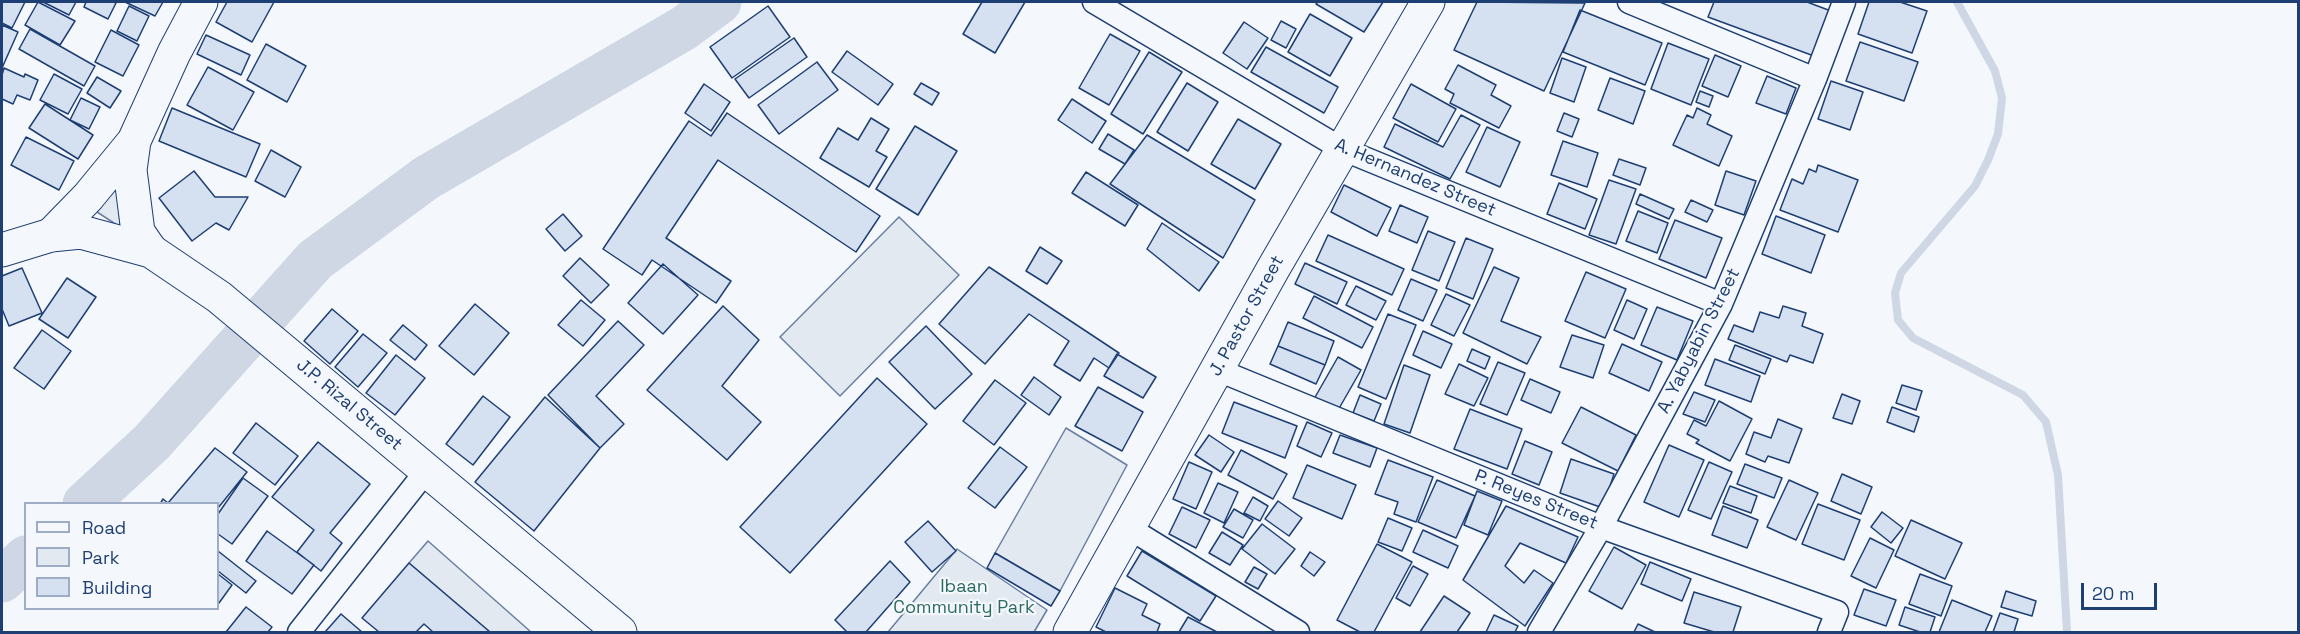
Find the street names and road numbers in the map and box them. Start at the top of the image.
street label: A. Hernandez Street [1331,134,1499,222]
street label: J. Pastor Street [1205,252,1289,380]
street label: A. Yabyabin Street [1653,265,1745,417]
street label: J.P. Rizal Street [292,354,406,456]
street label: P. Reyes Street [1471,465,1601,535]

